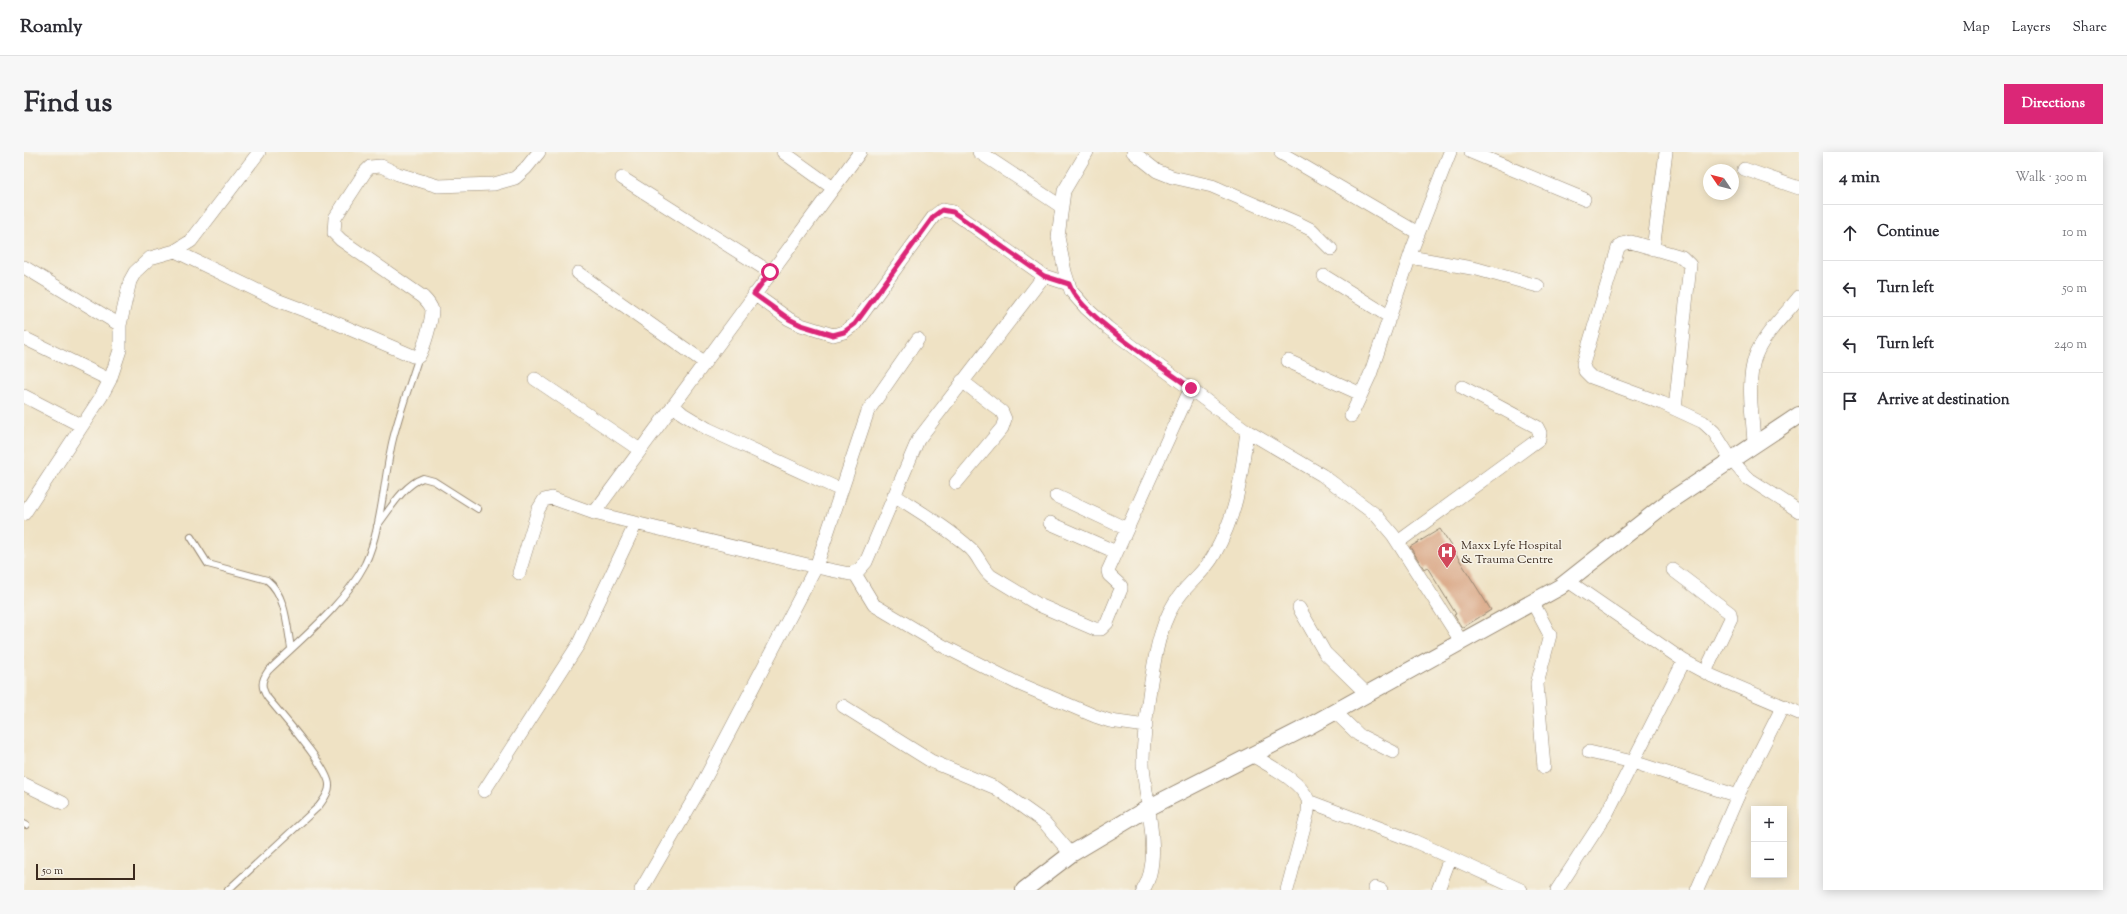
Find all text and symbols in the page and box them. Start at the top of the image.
text: Roamly [20,14,83,41]
text: Map [1963,18,1990,38]
text: Layers [2012,18,2050,38]
text: Share [2072,18,2107,38]
text: Find us [24,84,112,124]
button: Directions [2004,84,2103,124]
north arrow [1703,164,1739,200]
text: 4 min [1839,166,1880,190]
text: Walk · 300 m [2015,169,2087,187]
icon: ahead [1839,222,1861,244]
text: Continue [1877,222,1939,243]
text: 10 m [2062,224,2087,242]
route start [761,263,779,281]
icon: left [1839,278,1861,300]
text: Turn left [1877,278,1934,299]
text: 50 m [2062,280,2087,298]
icon: left [1839,334,1861,356]
text: Turn left [1877,334,1934,355]
text: 240 m [2054,336,2087,354]
route end [1182,379,1200,397]
icon: arrive [1839,390,1861,412]
text: Arrive at destination [1877,390,2010,411]
place label: Maxx Lyfe Hospital & Trauma Centre [1461,537,1563,569]
hospital icon: Maxx Lyfe Hospital & Trauma Centre [1436,541,1458,569]
map controls [1751,806,1787,878]
button: + [1751,806,1787,842]
button: − [1751,842,1787,878]
scale bar [36,862,135,881]
text: 50 m [42,863,63,879]

